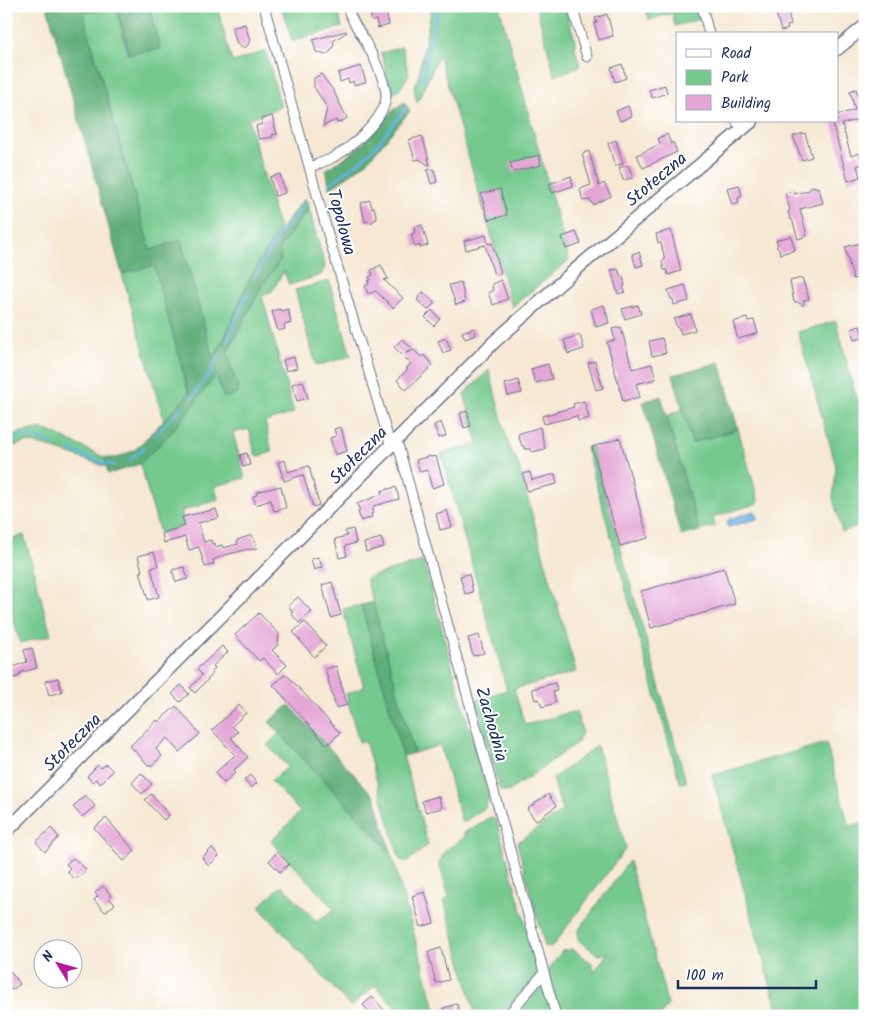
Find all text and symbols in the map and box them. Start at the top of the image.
legend [676,32,838,122]
text: Road [721,42,752,66]
text: Park [721,66,749,90]
text: Building [721,92,771,116]
street label: Stołeczna [620,145,694,215]
street label: Topolowa [318,186,363,259]
street label: Stołeczna [323,420,395,492]
street label: Zachodnia [466,684,515,765]
street label: Stołeczna [37,707,109,779]
north arrow [32,940,82,990]
text: N [37,947,60,967]
scale bar [678,957,816,989]
text: 100 m [686,964,724,988]

